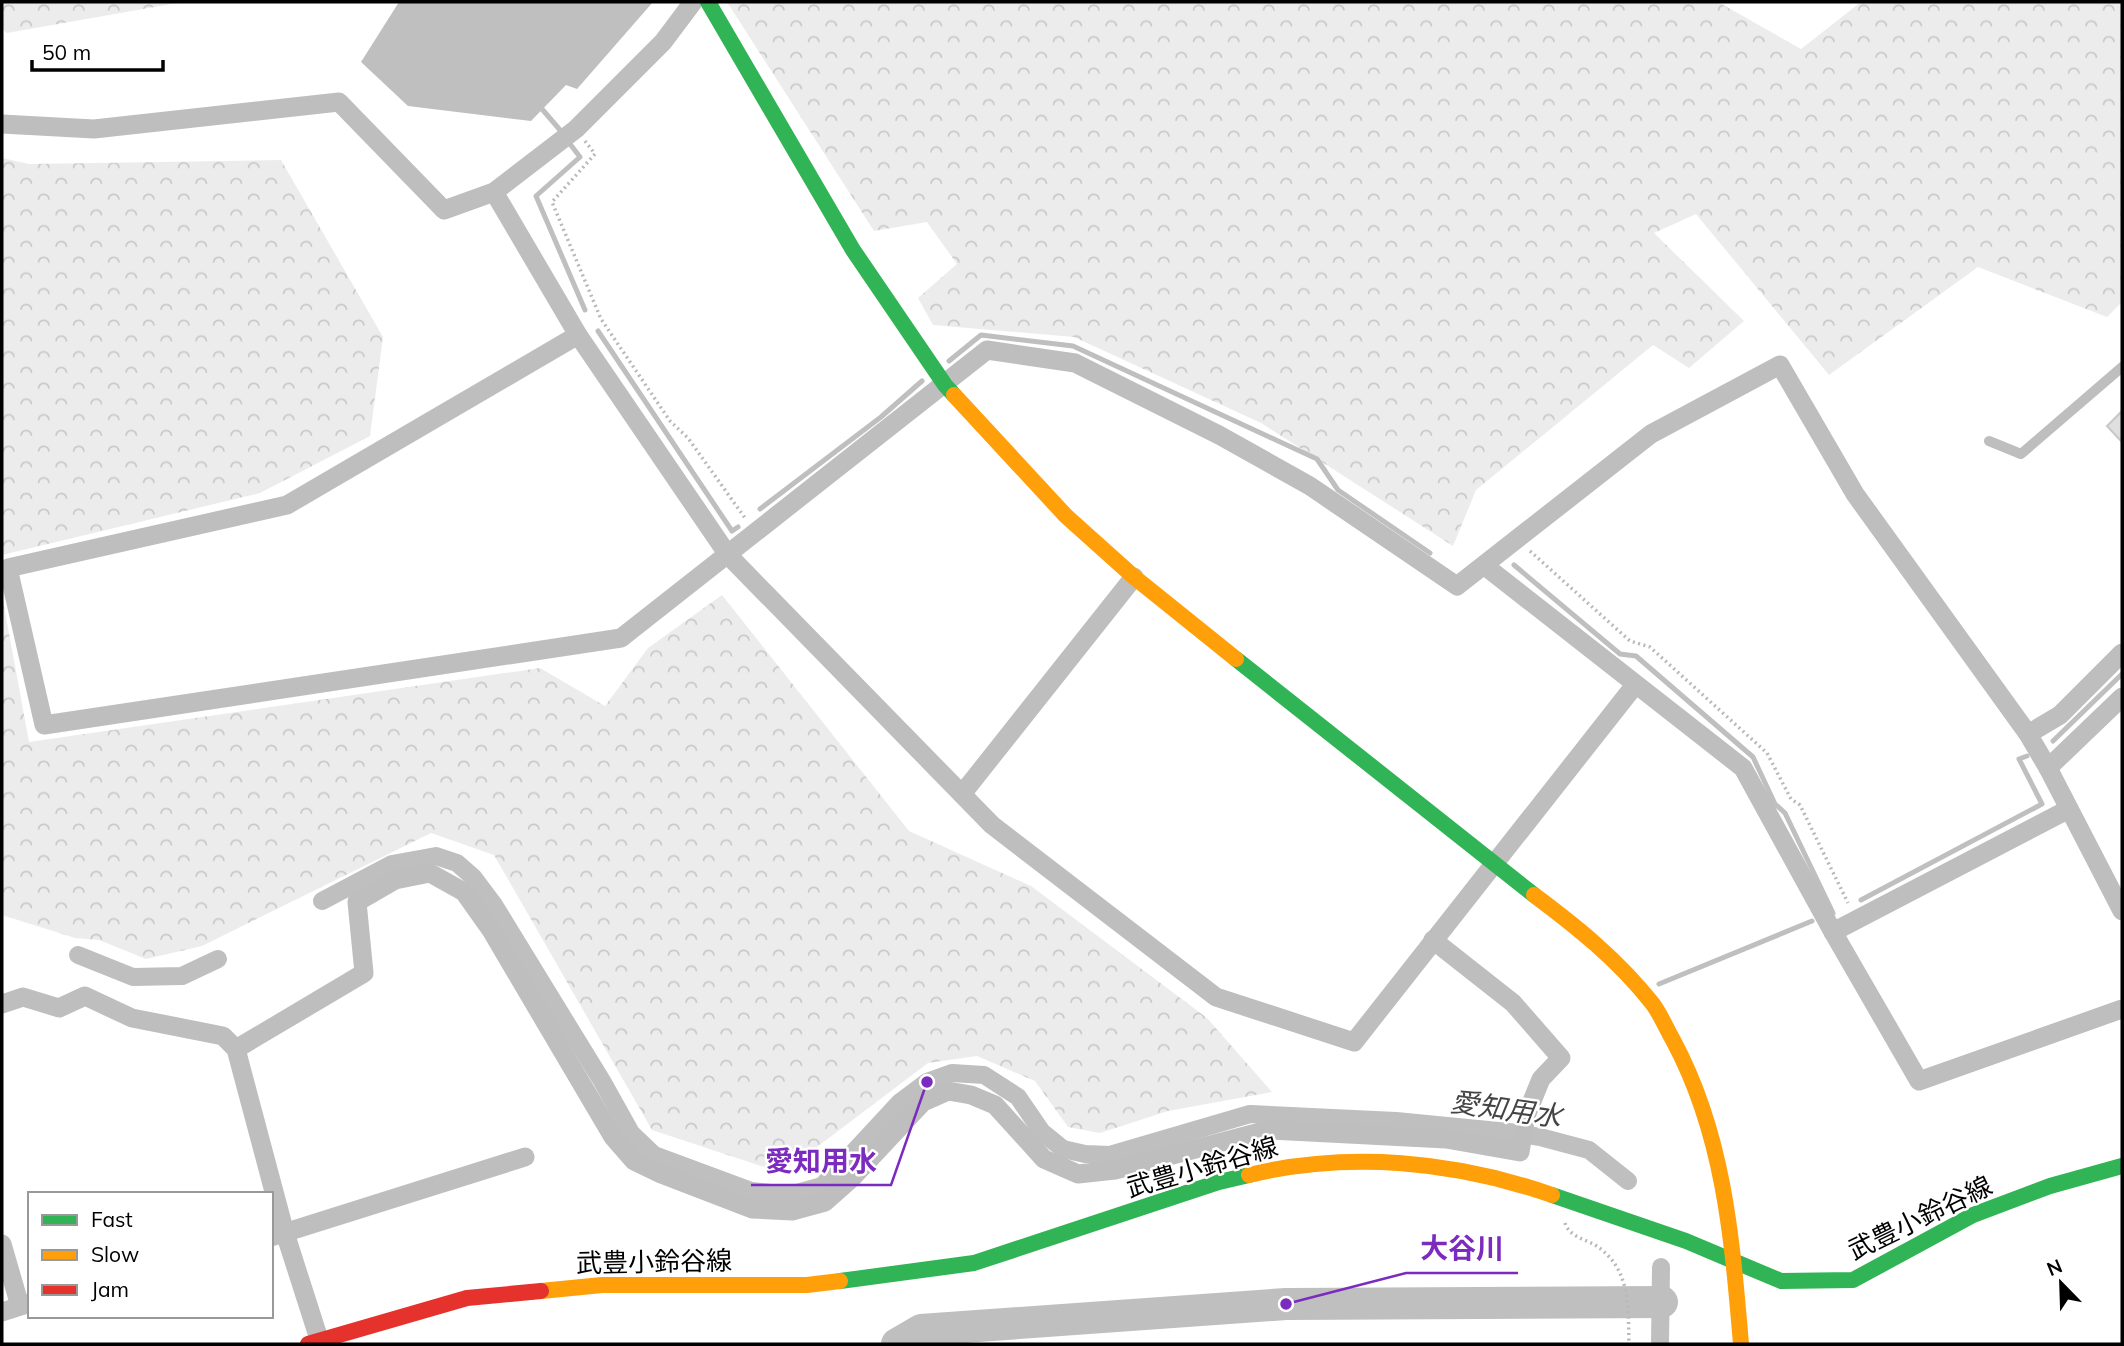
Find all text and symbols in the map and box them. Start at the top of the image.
scale bar [32,28,163,72]
text: 50 m [42,39,91,65]
water label: 愛知用水 [1448,1083,1567,1134]
street label: 武豊小鈴谷線 [1122,1129,1281,1204]
callout: 愛知用水 [751,1136,891,1185]
text: 愛知用水 [765,1143,877,1178]
street label: 武豊小鈴谷線 [1842,1169,1997,1267]
legend [28,1192,273,1318]
text: Fast [91,1206,133,1232]
callout: 大谷川 [1406,1224,1518,1273]
text: 大谷川 [1420,1230,1504,1265]
text: Slow [91,1241,139,1267]
street label: 武豊小鈴谷線 [576,1244,732,1279]
north arrow [2026,1248,2096,1318]
text: N [2043,1254,2066,1281]
text: Jam [91,1276,129,1302]

